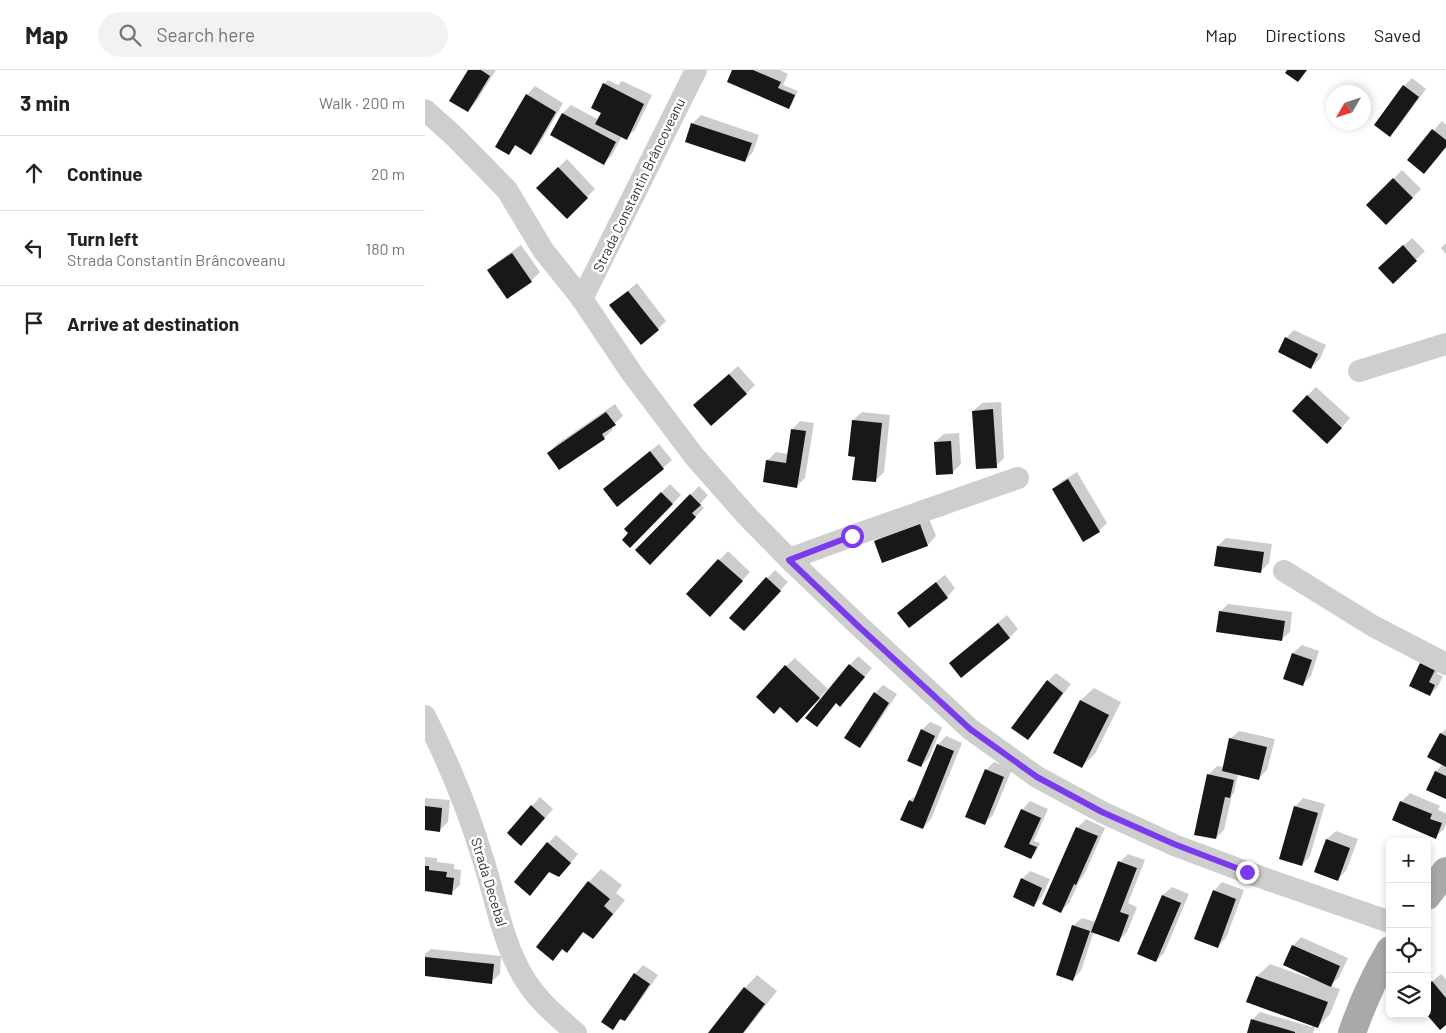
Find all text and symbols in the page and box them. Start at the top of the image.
search box [98,12,448,57]
text: Map [25,20,68,49]
icon: search [116,21,144,49]
text: Search here [156,23,255,46]
text: Map [1205,24,1237,46]
text: Directions [1265,24,1346,46]
text: Saved [1374,24,1421,46]
north arrow [1326,85,1371,130]
text: 3 min [20,90,70,115]
text: Walk · 200 m [319,93,405,112]
street label: Strada Constantin Brâncoveanu [589,95,688,274]
icon: ahead [20,159,48,187]
text: Continue [67,162,143,185]
text: 20 m [371,164,405,183]
text: Turn left [67,227,138,250]
icon: left [20,234,48,262]
text: 180 m [366,239,405,258]
text: Strada Constantin Brâncoveanu [67,250,286,269]
icon: arrive [20,309,48,337]
text: Arrive at destination [67,312,239,335]
route start [841,525,864,548]
street label: Strada Decebal [468,835,511,928]
map controls [1386,838,1431,1018]
button: + [1386,838,1431,883]
route end [1236,861,1259,884]
button: − [1386,883,1431,928]
button: locate [1386,928,1431,973]
button: layers [1386,973,1431,1018]

